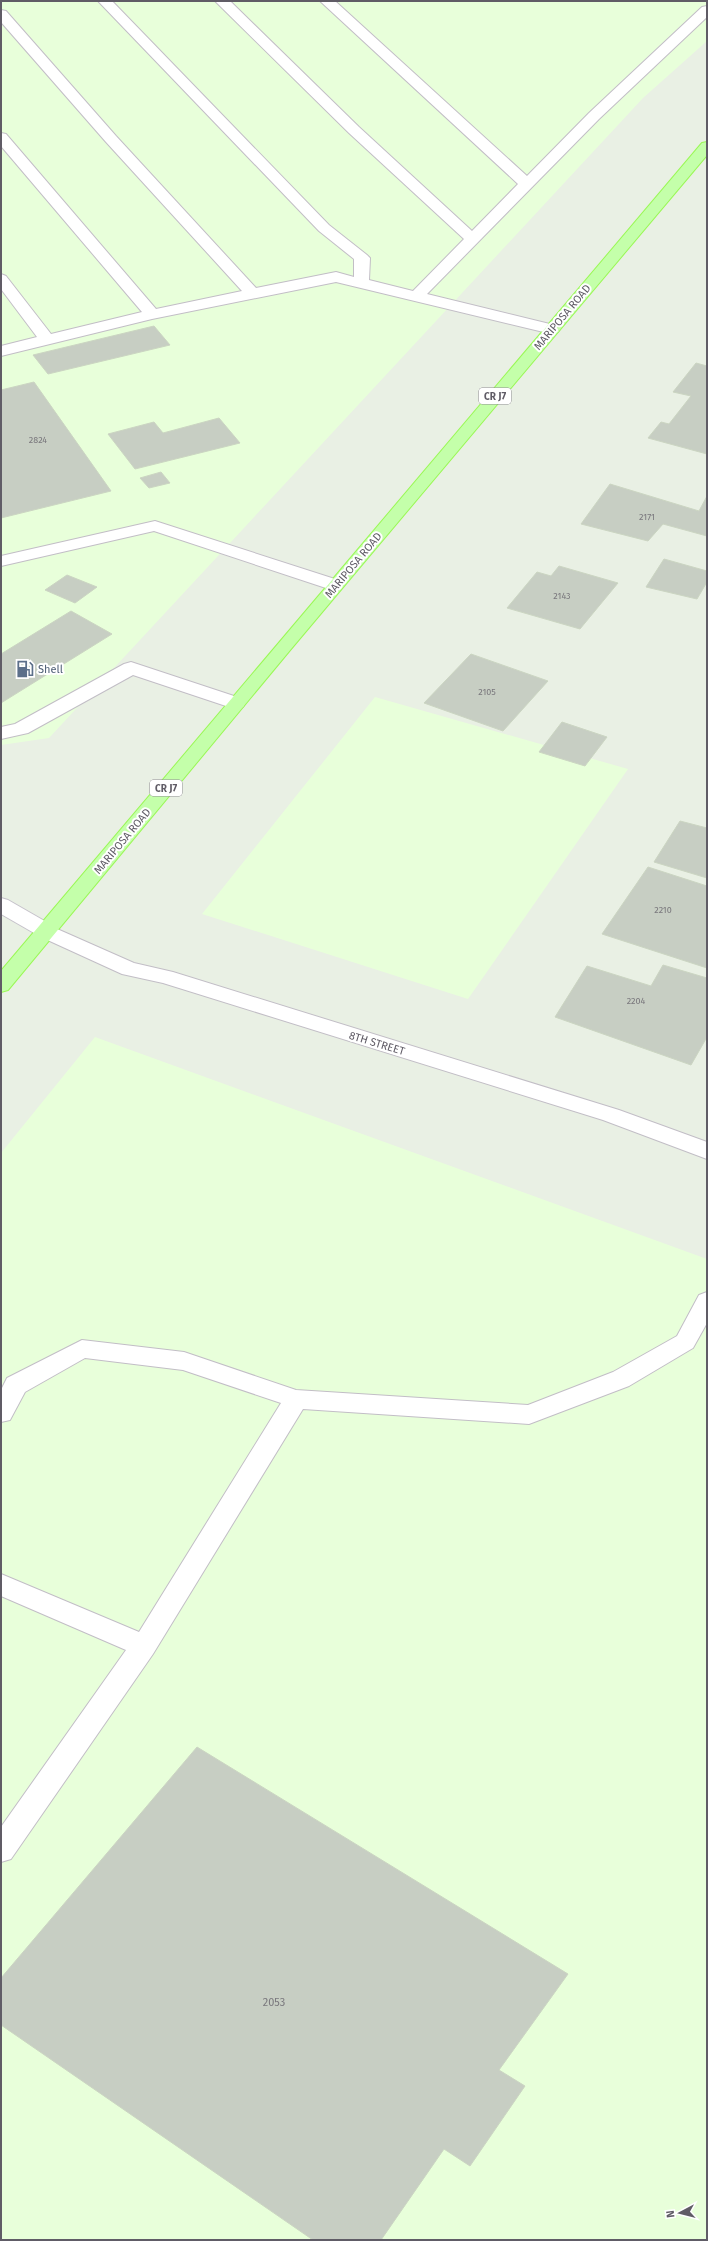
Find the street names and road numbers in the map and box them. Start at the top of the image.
street label: MARIPOSA ROAD [531,282,594,353]
road number: CR J7 [479,388,511,404]
street label: MARIPOSA ROAD [322,530,385,601]
road number: CR J7 [150,780,182,796]
street label: MARIPOSA ROAD [91,806,154,877]
street label: 8TH STREET [347,1029,407,1058]

